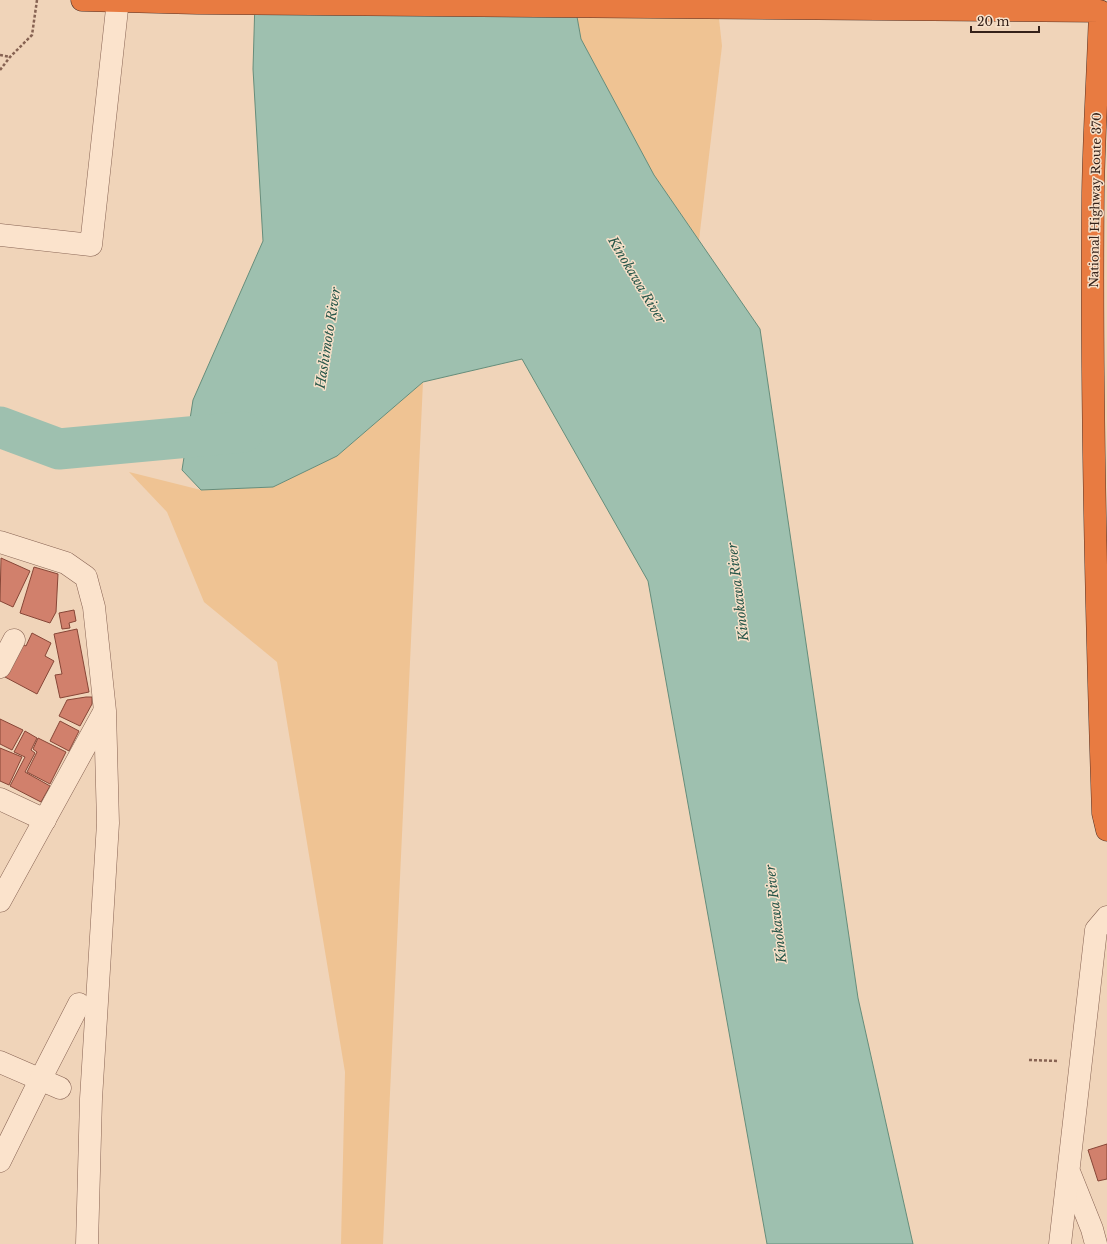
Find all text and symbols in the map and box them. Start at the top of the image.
scale bar [971,8,1039,34]
text: 20 m [977,14,1009,29]
street label: National Highway Route 370 [1086,112,1104,288]
water label: Kinokawa River [604,232,670,328]
water label: Hashimoto River [311,285,345,391]
water label: Kinokawa River [723,541,753,643]
water label: Kinokawa River [761,863,791,965]

